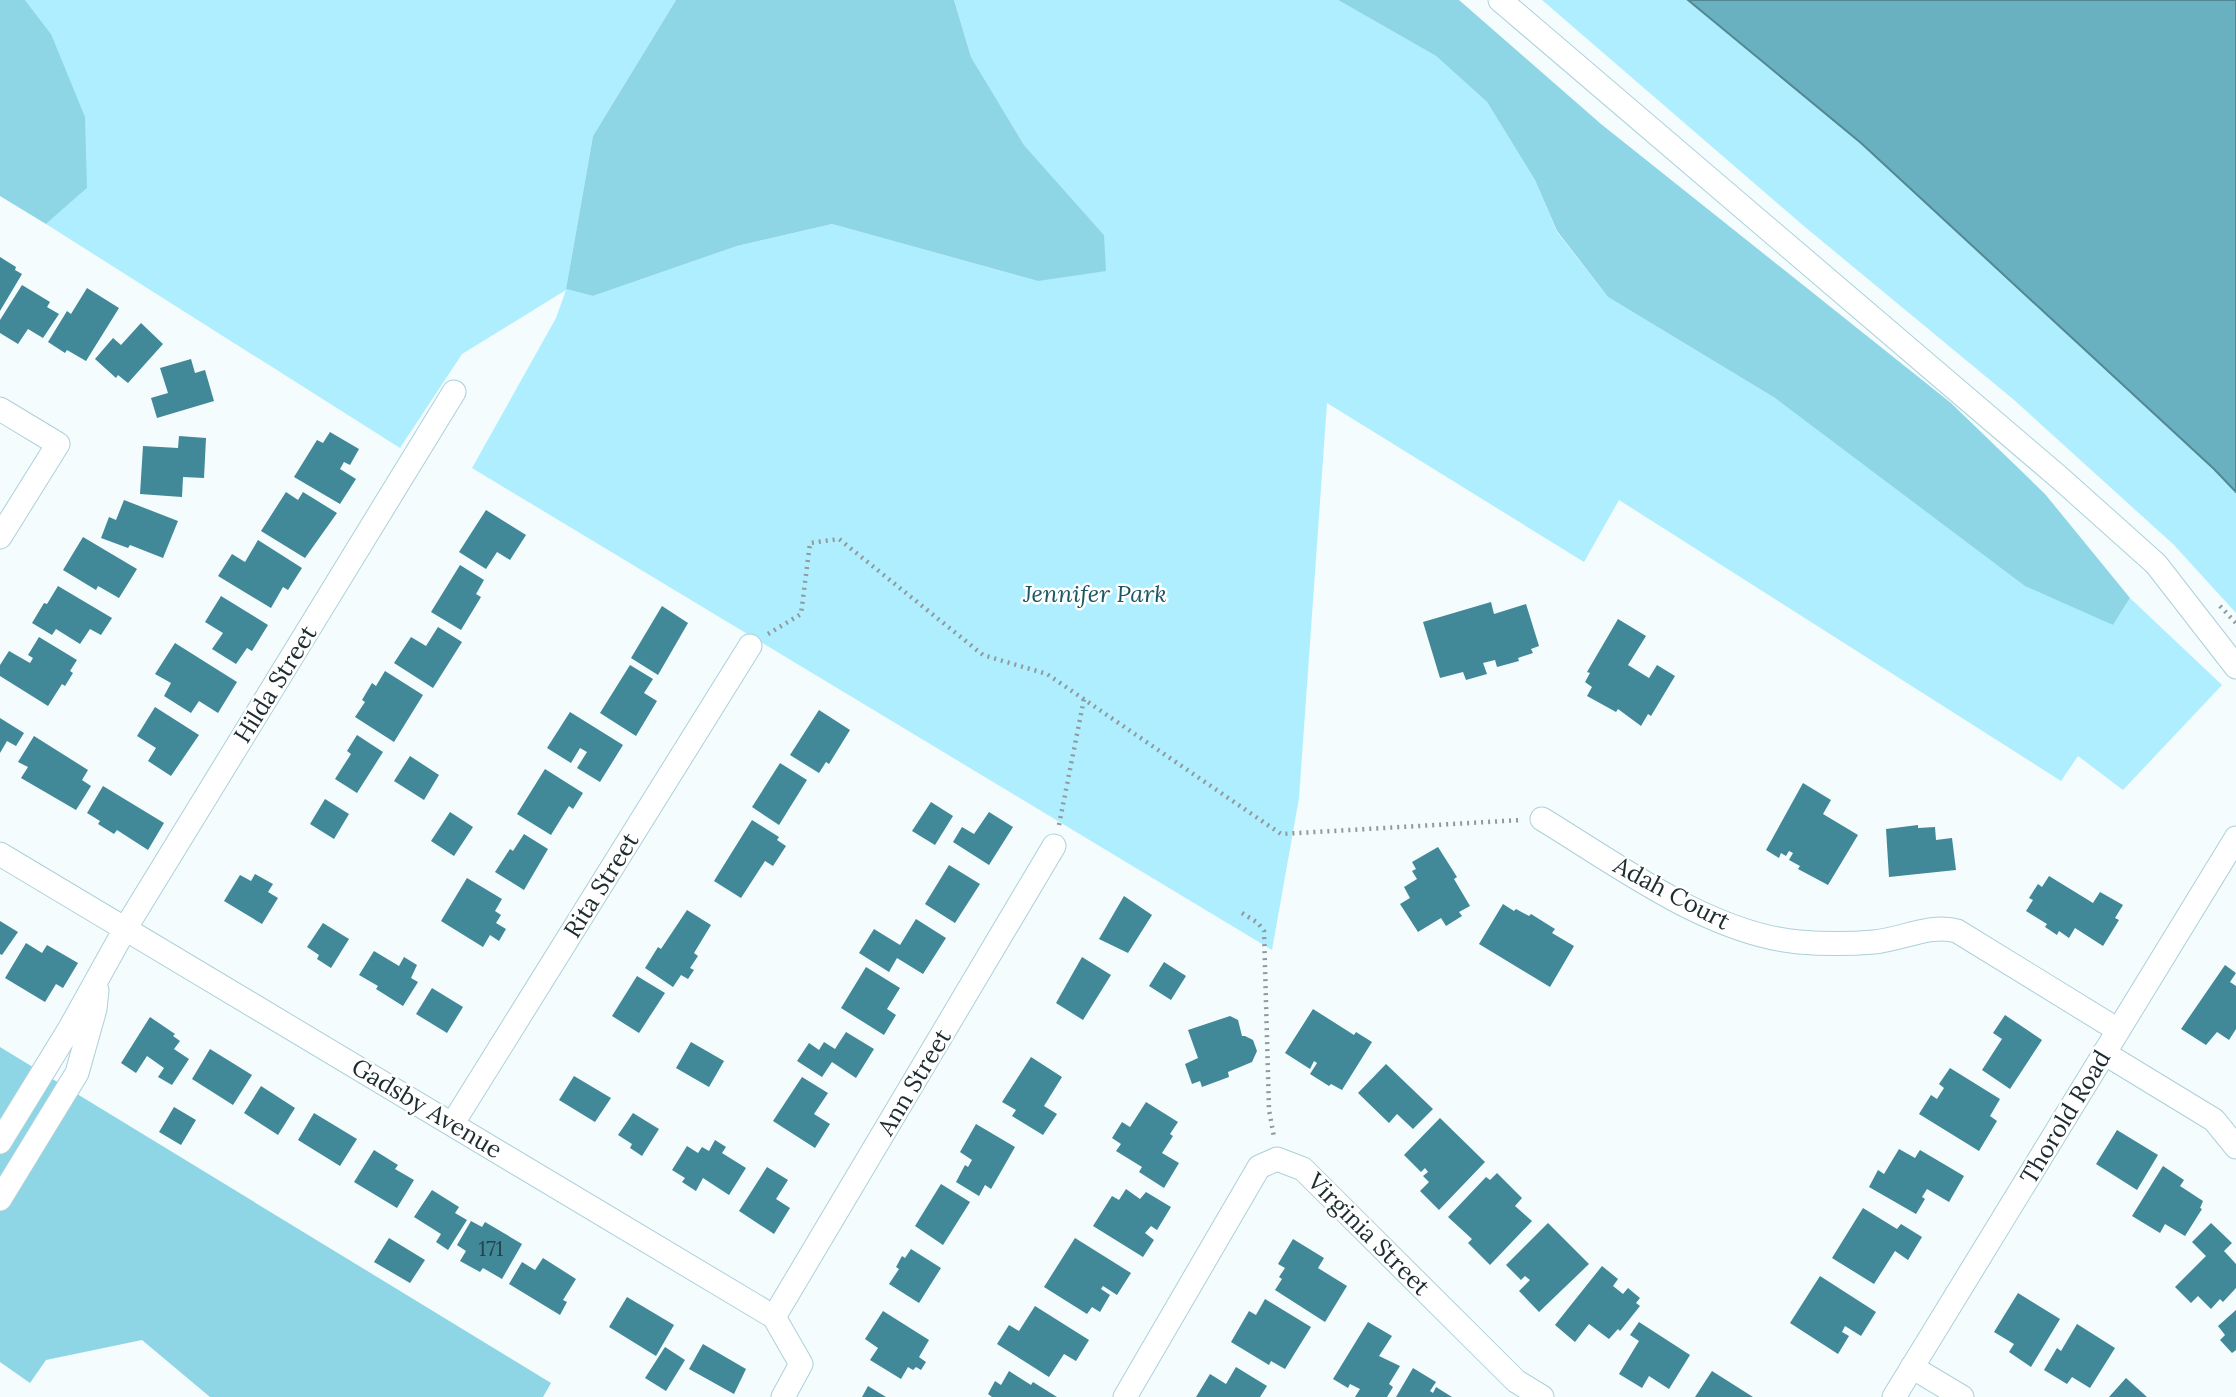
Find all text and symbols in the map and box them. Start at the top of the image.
park label: Jennifer Park [1022,578,1167,609]
street label: Hilda Street [227,619,324,749]
street label: Rita Street [557,826,646,943]
street label: Adah Court [1608,849,1736,937]
street label: Ann Street [870,1023,958,1142]
street label: Thorold Road [2013,1044,2117,1190]
street label: Gadsby Avenue [346,1051,508,1165]
street label: Virginia Street [1300,1165,1437,1302]
house number: 171 [479,1235,503,1262]

